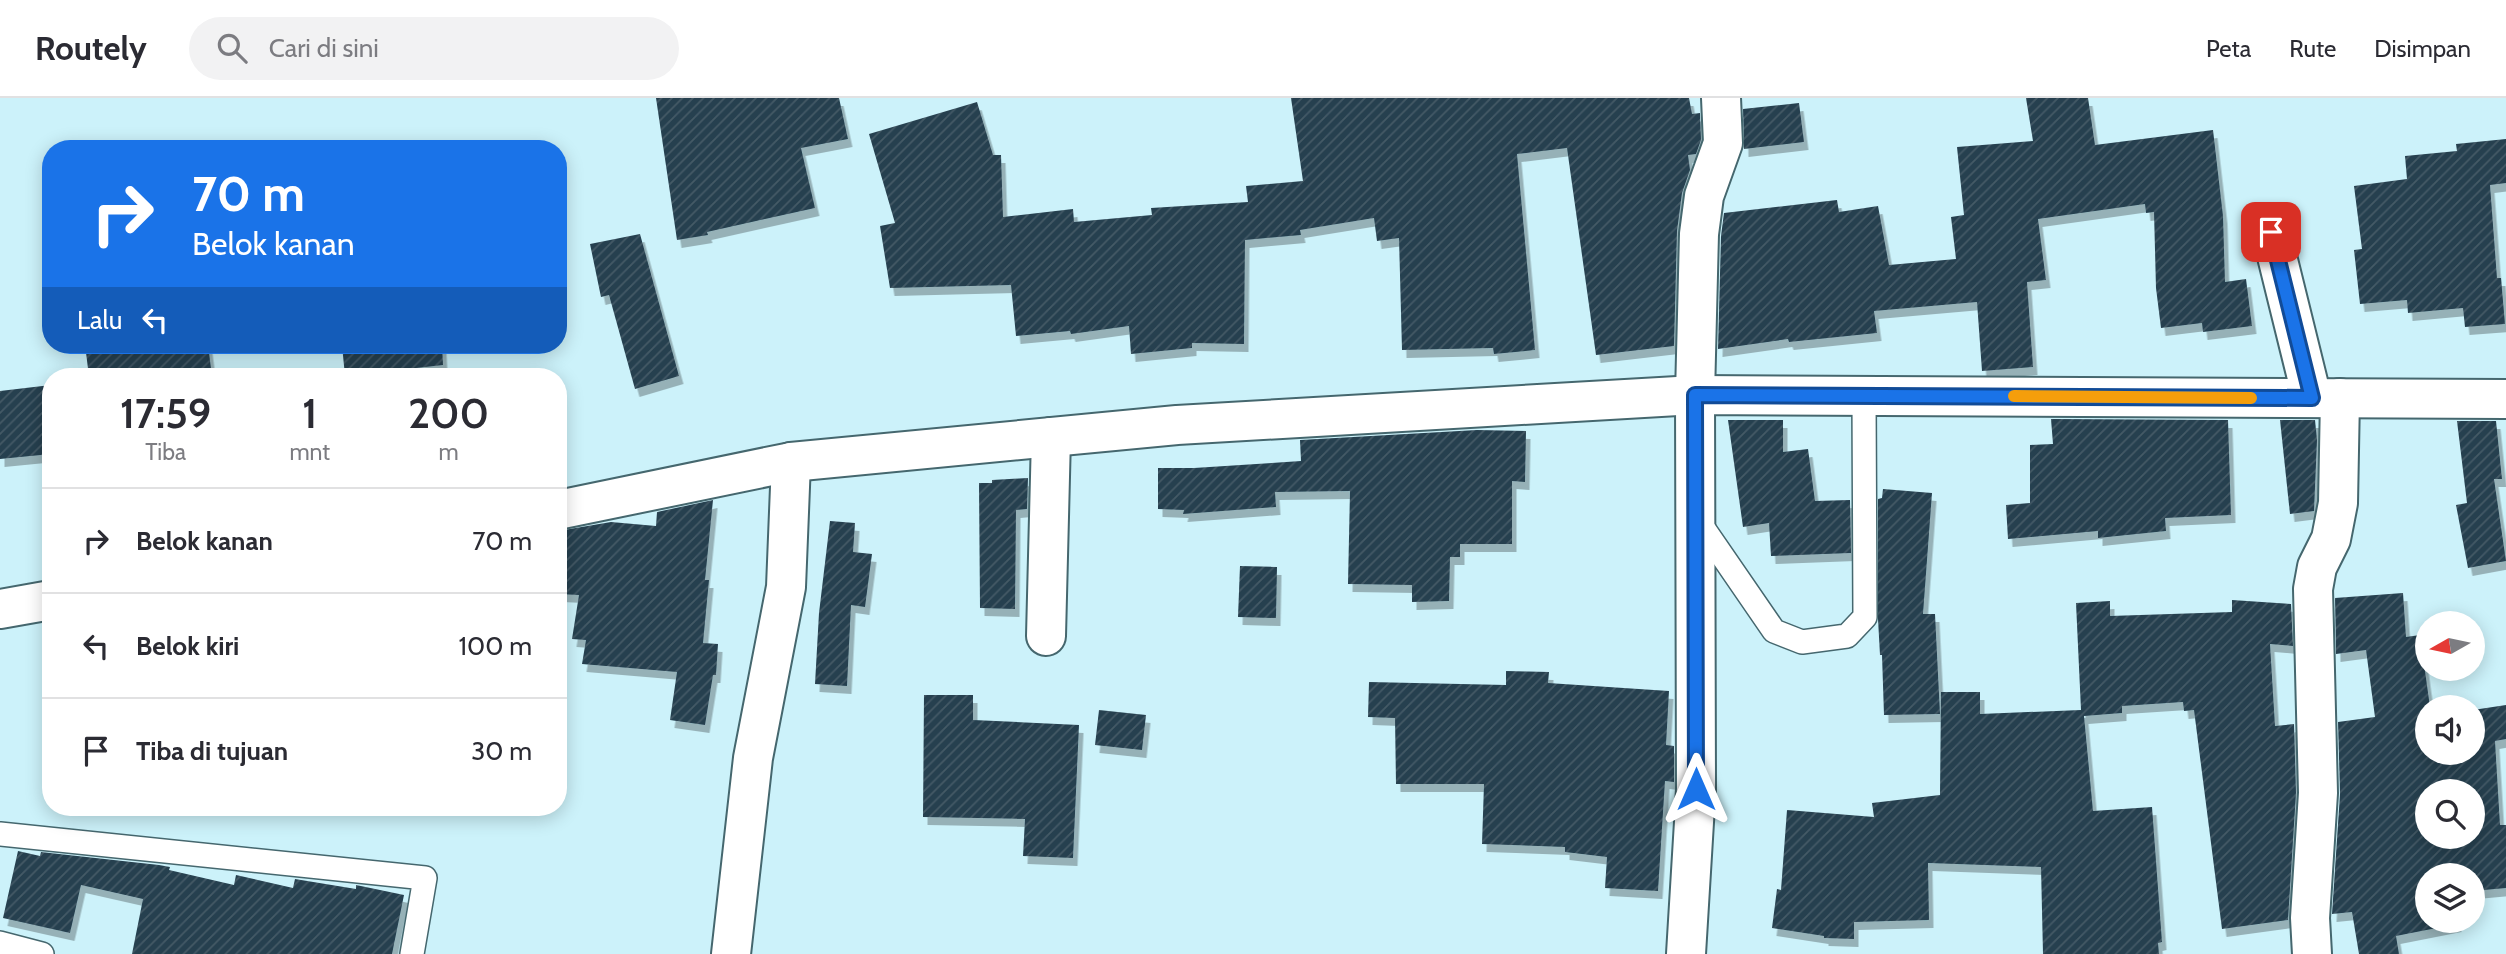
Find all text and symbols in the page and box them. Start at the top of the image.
search box [189,17,679,80]
text: Routely [35,28,147,68]
icon: search [213,29,251,67]
text: Cari di sini [269,32,379,64]
text: Peta [2206,34,2251,63]
text: Rute [2289,34,2336,63]
text: Disimpan [2374,34,2471,63]
text: 70 m [192,164,305,223]
icon: right [77,168,168,259]
pin [2241,202,2301,262]
icon: arrive [2252,213,2290,251]
text: Belok kanan [192,224,355,263]
icon: left [136,301,174,339]
text: Lalu [77,304,122,336]
text: 17:59 [120,387,211,439]
text: 1 [302,387,317,439]
text: 200 [408,387,489,439]
text: Tiba [145,438,186,466]
text: mnt [289,438,330,466]
text: m [438,438,459,466]
icon: right [77,522,115,560]
text: Belok kanan [136,525,273,557]
text: 70 m [472,525,532,557]
north arrow [2415,611,2485,681]
map controls [2415,611,2485,933]
icon: left [77,627,115,665]
text: Belok kiri [136,630,239,662]
text: 100 m [459,630,532,662]
button: sound [2415,695,2485,765]
icon: arrive [77,732,115,770]
text: Tiba di tujuan [136,735,288,767]
text: 30 m [471,735,532,767]
position arrow [1659,752,1733,826]
button: search [2415,779,2485,849]
button: layers [2415,863,2485,933]

